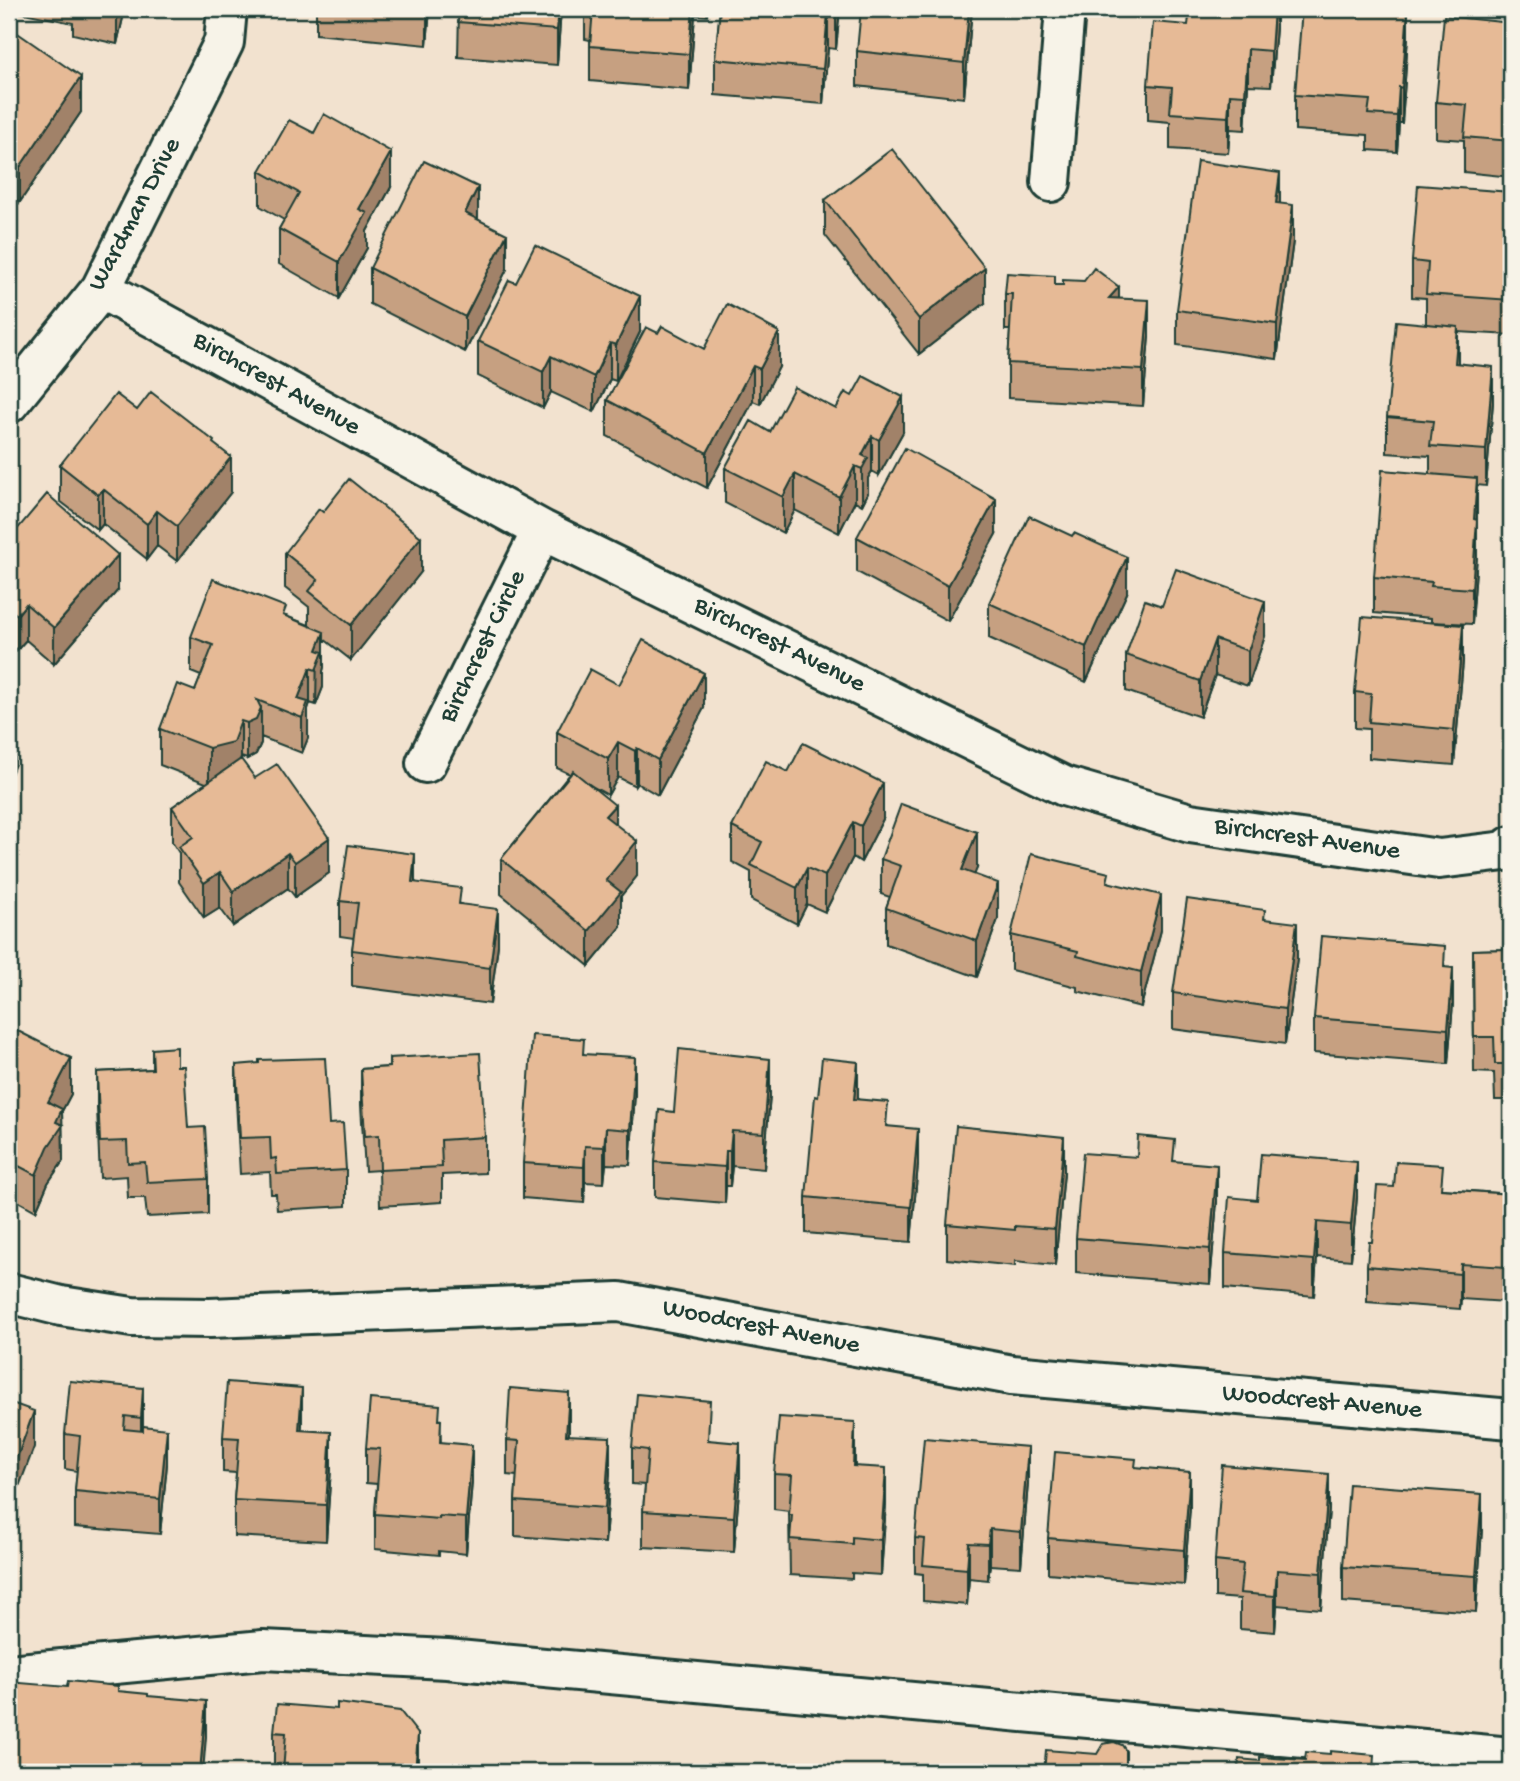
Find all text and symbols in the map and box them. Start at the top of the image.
street label: Wardman Drive [83,133,190,297]
street label: Birchcrest Avenue [186,326,366,444]
street label: Birchcrest Circle [433,565,534,729]
street label: Birchcrest Avenue [687,591,870,701]
street label: Birchcrest Avenue [1211,812,1402,868]
street label: Woodcrest Avenue [660,1294,863,1362]
street label: Woodcrest Avenue [1221,1379,1424,1427]

